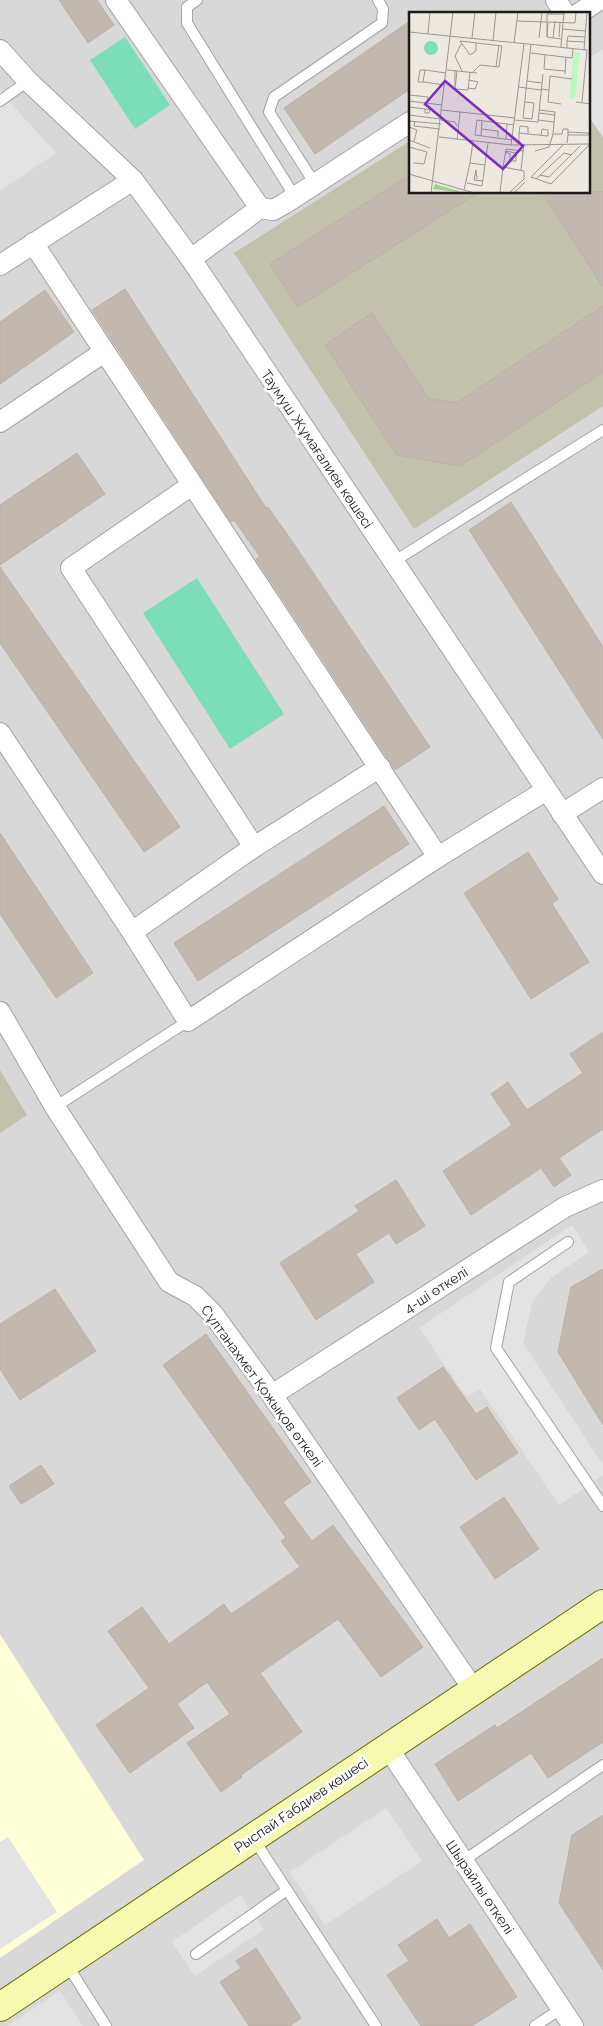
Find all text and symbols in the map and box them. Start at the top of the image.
inset map [409,12,590,194]
street label: Таумуш Жұмағалиев көшесі [258,367,376,531]
street label: 4-ші өткелі [401,1264,471,1316]
street label: Сұлтанахмет Қожықов өткелі [198,1302,326,1470]
street label: Рыспай Ғабдиев көшесі [231,1754,371,1856]
street label: Шырайлы өткелі [443,1837,517,1937]

